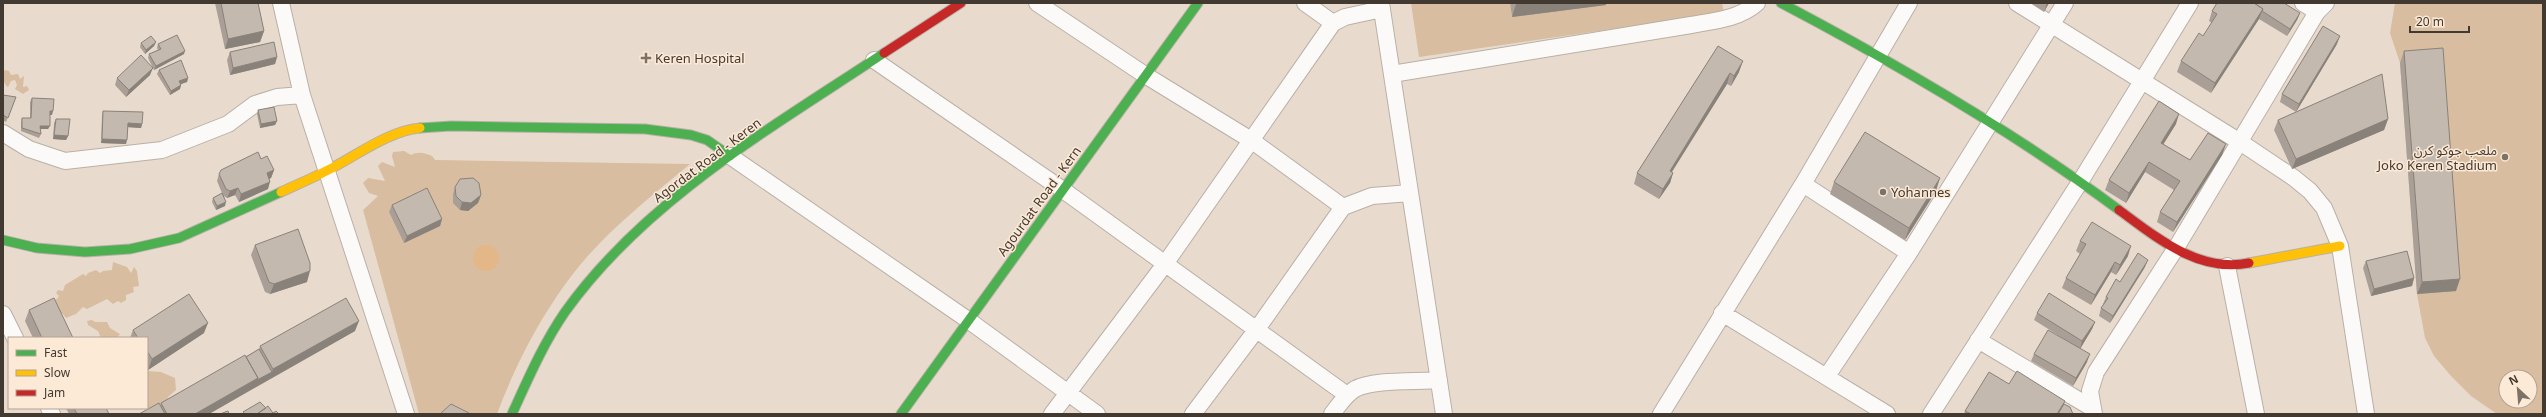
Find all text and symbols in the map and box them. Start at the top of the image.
scale bar [2410,8,2469,34]
text: 20 m [2416,13,2444,30]
place label: Keren Hospital [655,49,745,67]
marker: Keren Hospital [640,52,652,64]
street label: Agordat Road - Keren [649,113,765,207]
place label: ملعب جوكو كرن Joko Keren Stadium [2376,141,2497,174]
street label: Agourdat Road - Kern [993,142,1085,260]
marker: ملعب جوكو كرن Joko Keren Stadium [2500,152,2510,162]
place label: Yohannes [1891,183,1951,201]
marker: Yohannes [1878,187,1888,197]
legend [8,337,148,409]
text: Fast [44,344,68,361]
text: Slow [44,364,71,381]
north arrow [2498,369,2538,409]
text: N [2506,371,2521,388]
text: Jam [43,384,65,401]

